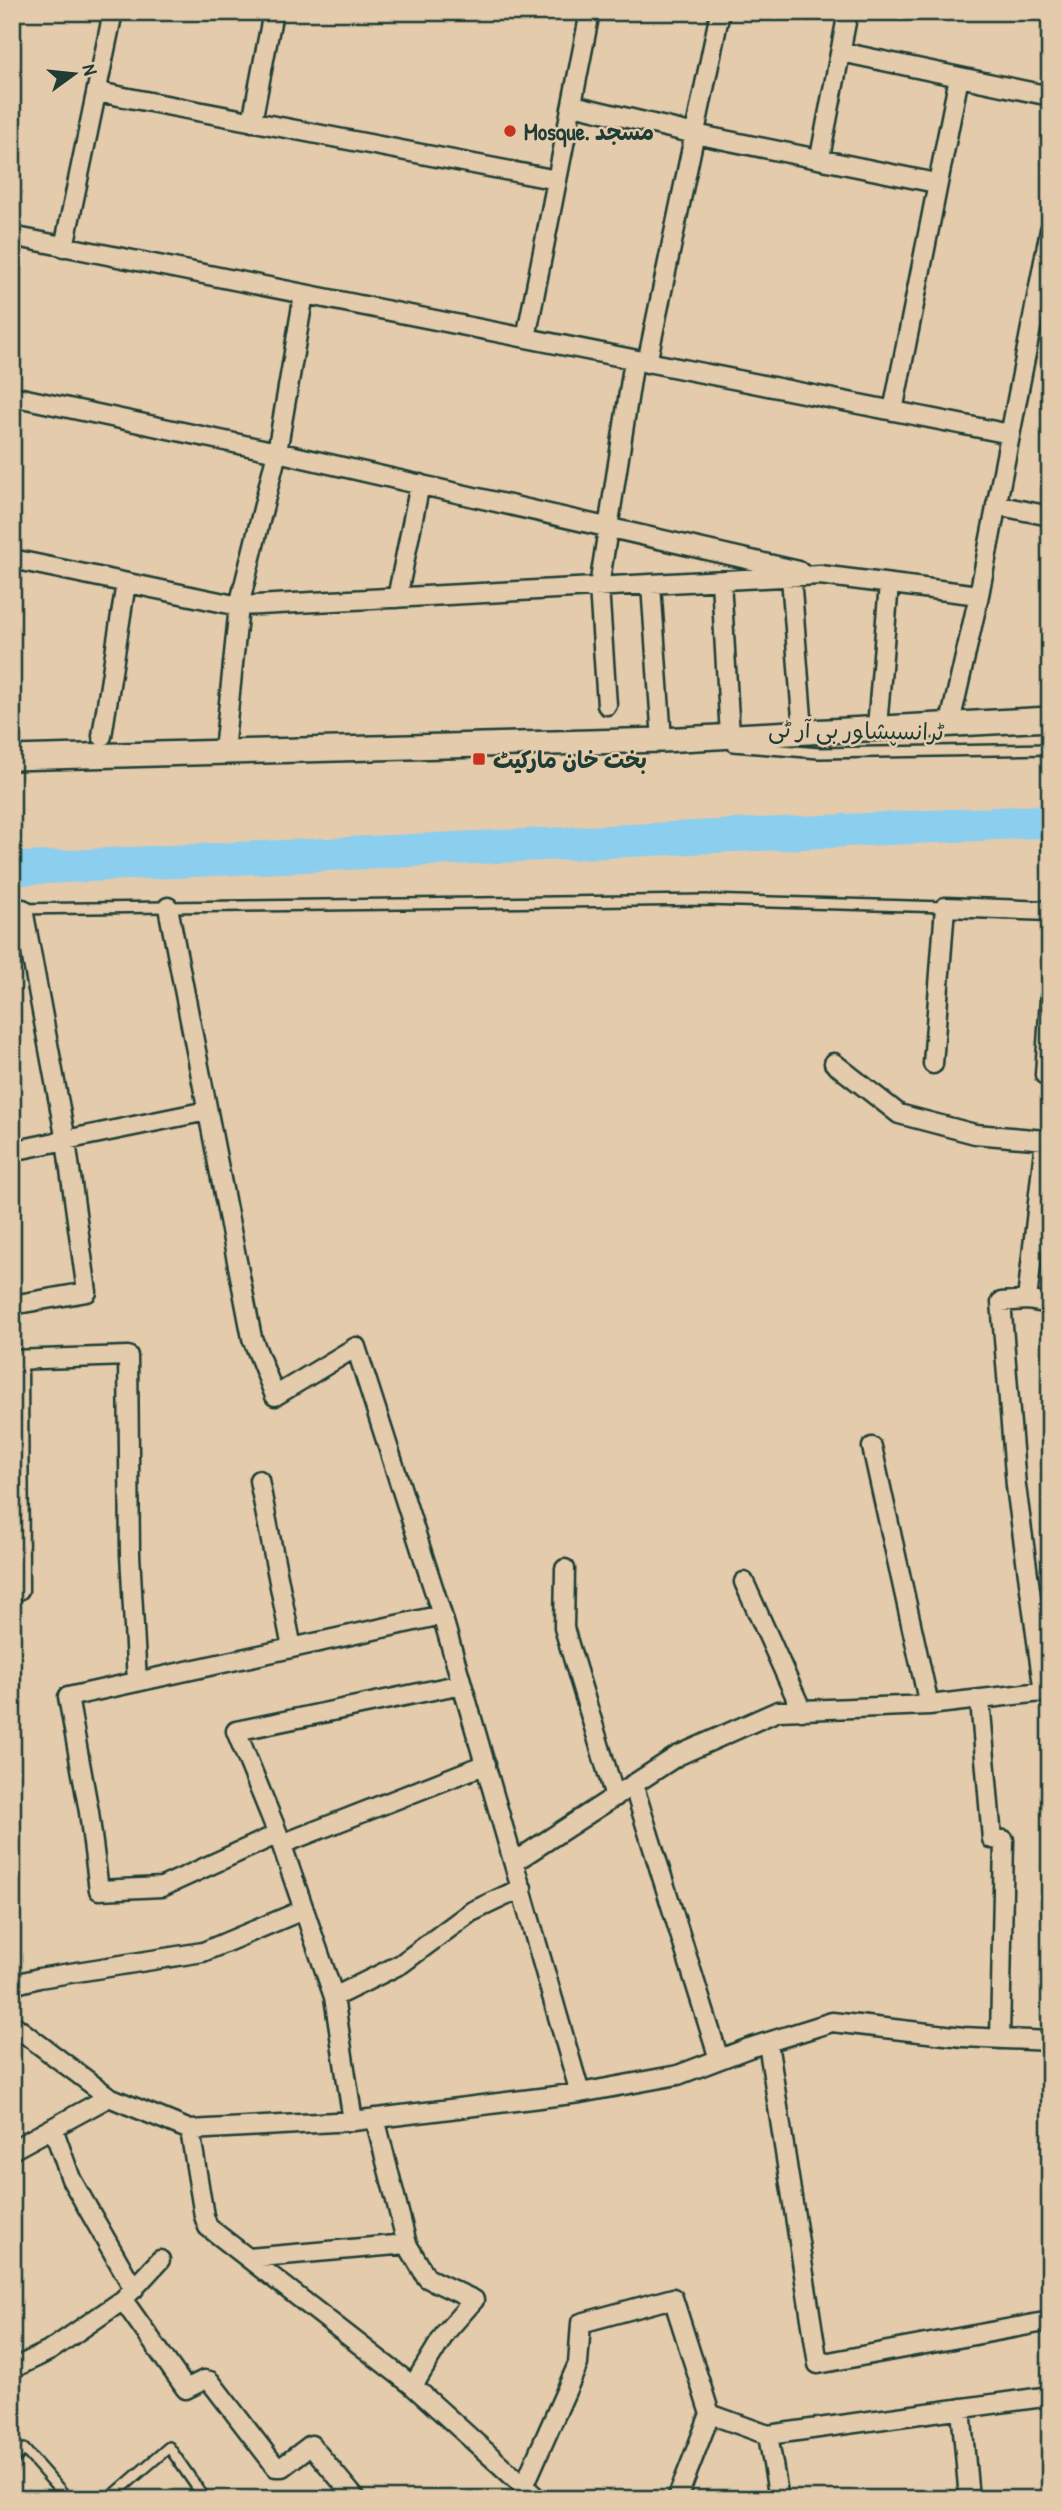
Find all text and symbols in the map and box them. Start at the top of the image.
north arrow [38,38,108,108]
text: N [77,61,104,78]
place label: Mosque. مسجد [524,116,654,148]
marker: Mosque. مسجد [502,123,518,139]
street label: ٹرانسپشاور بی آر ٹی [768,713,945,747]
place label: بخت خان مارکیٹ [493,744,647,775]
marker: بخت خان مارکیٹ [471,751,487,767]

